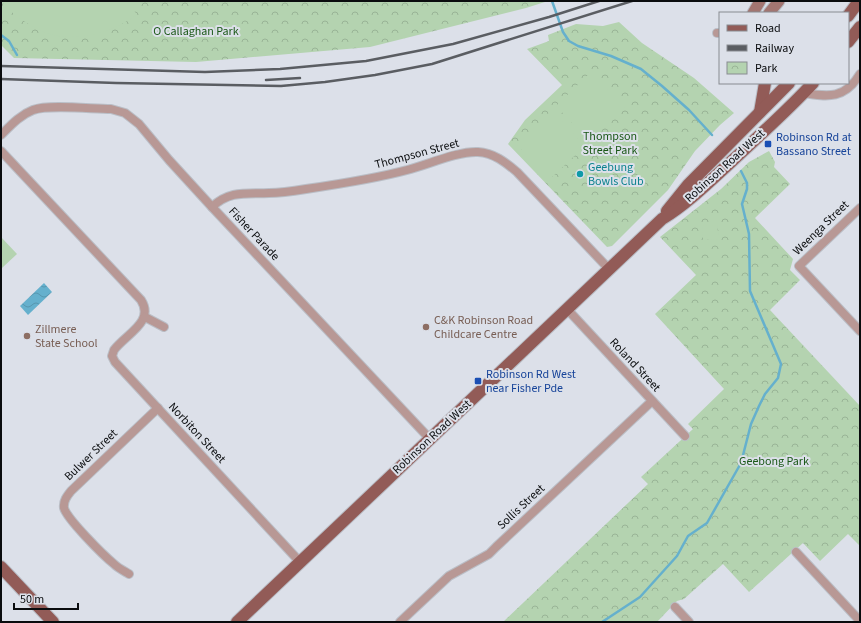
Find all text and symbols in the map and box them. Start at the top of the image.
legend [719,12,849,84]
text: Road [755,20,781,37]
park label: O Callaghan Park [153,23,239,40]
text: Railway [755,40,794,57]
text: Park [755,60,777,77]
street label: Robinson Road West [681,125,769,207]
park label: Thompson Street Park [583,128,638,159]
place label: Robinson Rd at Bassano Street [776,129,852,160]
street label: Thompson Street [373,135,461,173]
marker: Robinson Rd at Bassano Street [763,139,773,149]
place label: Geebung Bowls Club [588,159,644,190]
marker: Geebung Bowls Club [575,169,585,179]
street label: Weenga Street [789,197,853,259]
street label: Fisher Parade [225,203,283,265]
place label: C&K Robinson Road Childcare Centre [434,312,533,343]
place label: Zillmere State School [35,321,98,352]
marker: C&K Robinson Road Childcare Centre [421,322,431,332]
marker: Zillmere State School [22,331,32,341]
street label: Roland Street [606,334,664,396]
place label: Robinson Rd West near Fisher Pde [486,366,576,397]
marker: Robinson Rd West near Fisher Pde [473,376,483,386]
street label: Robinson Road West [389,396,475,478]
street label: Norbiton Street [164,399,230,467]
street label: Bulwer Street [61,425,121,485]
park label: Geebong Park [739,453,809,470]
street label: Sollis Street [493,480,549,534]
scale bar [14,585,78,611]
text: 50 m [20,591,44,608]

